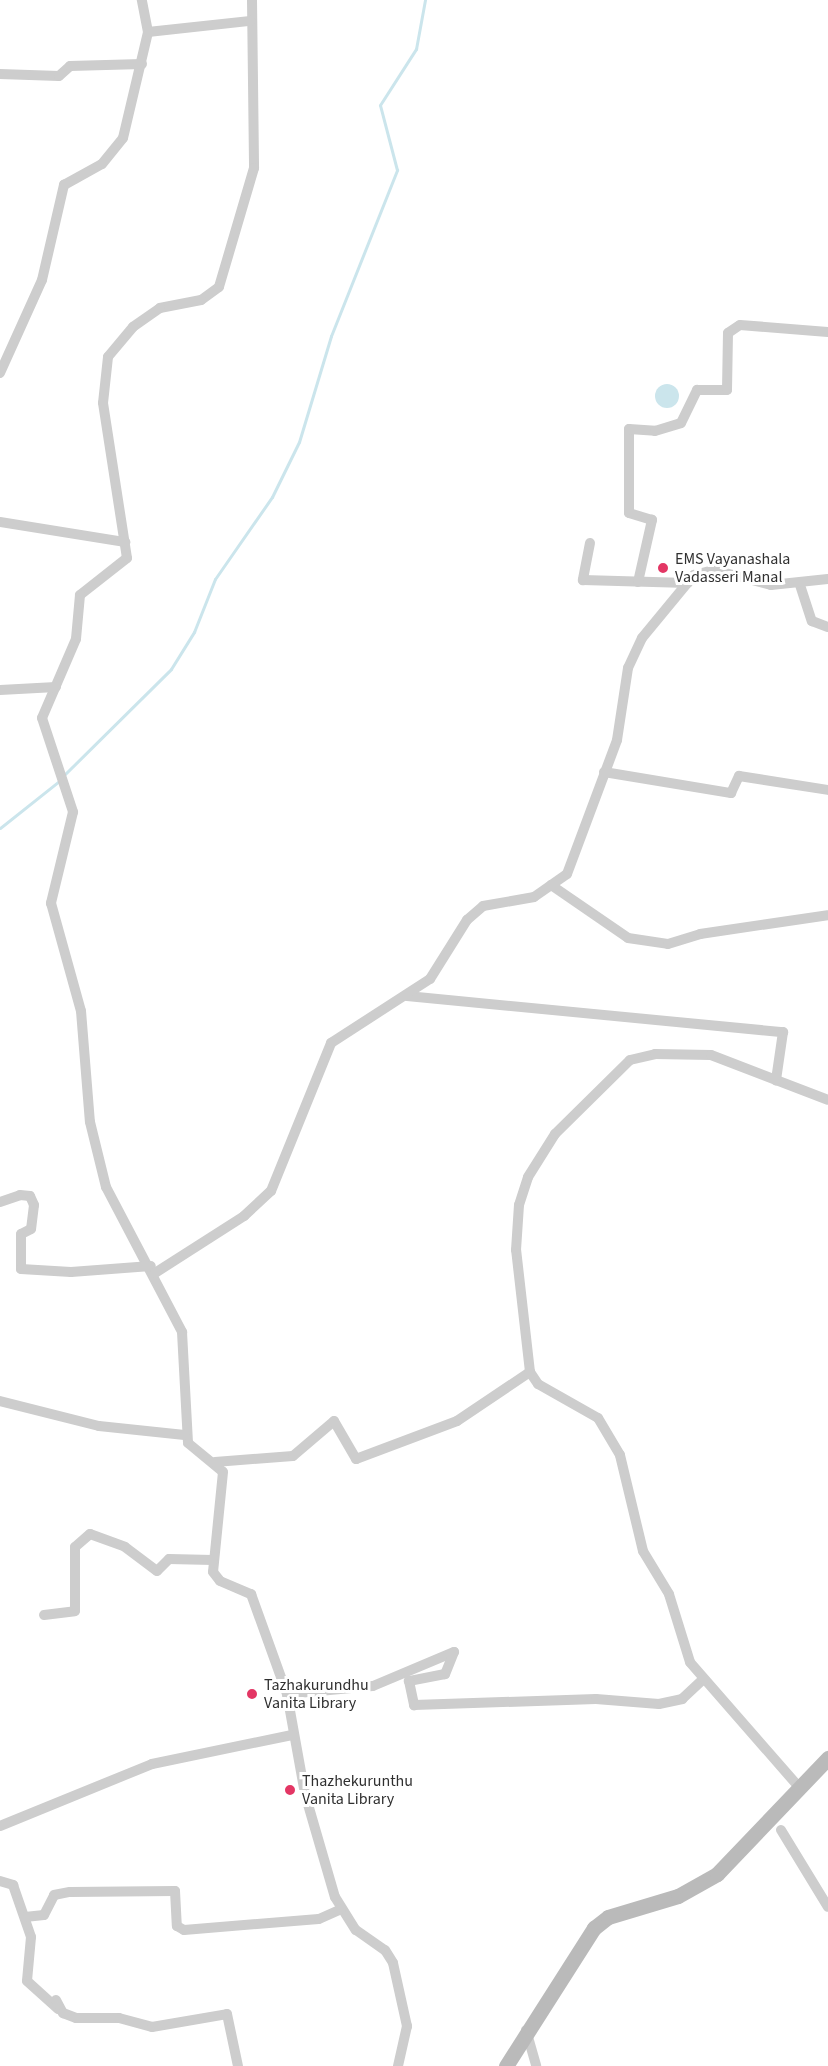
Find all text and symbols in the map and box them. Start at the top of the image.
place label: EMS Vayanashala Vadasseri Manal [675,549,790,587]
marker: EMS Vayanashala Vadasseri Manal [656,561,670,575]
place label: Tazhakurundhu Vanita Library [264,1675,369,1713]
marker: Tazhakurundhu Vanita Library [245,1687,259,1701]
place label: Thazhekurunthu Vanita Library [302,1771,413,1809]
marker: Thazhekurunthu Vanita Library [283,1783,297,1797]

